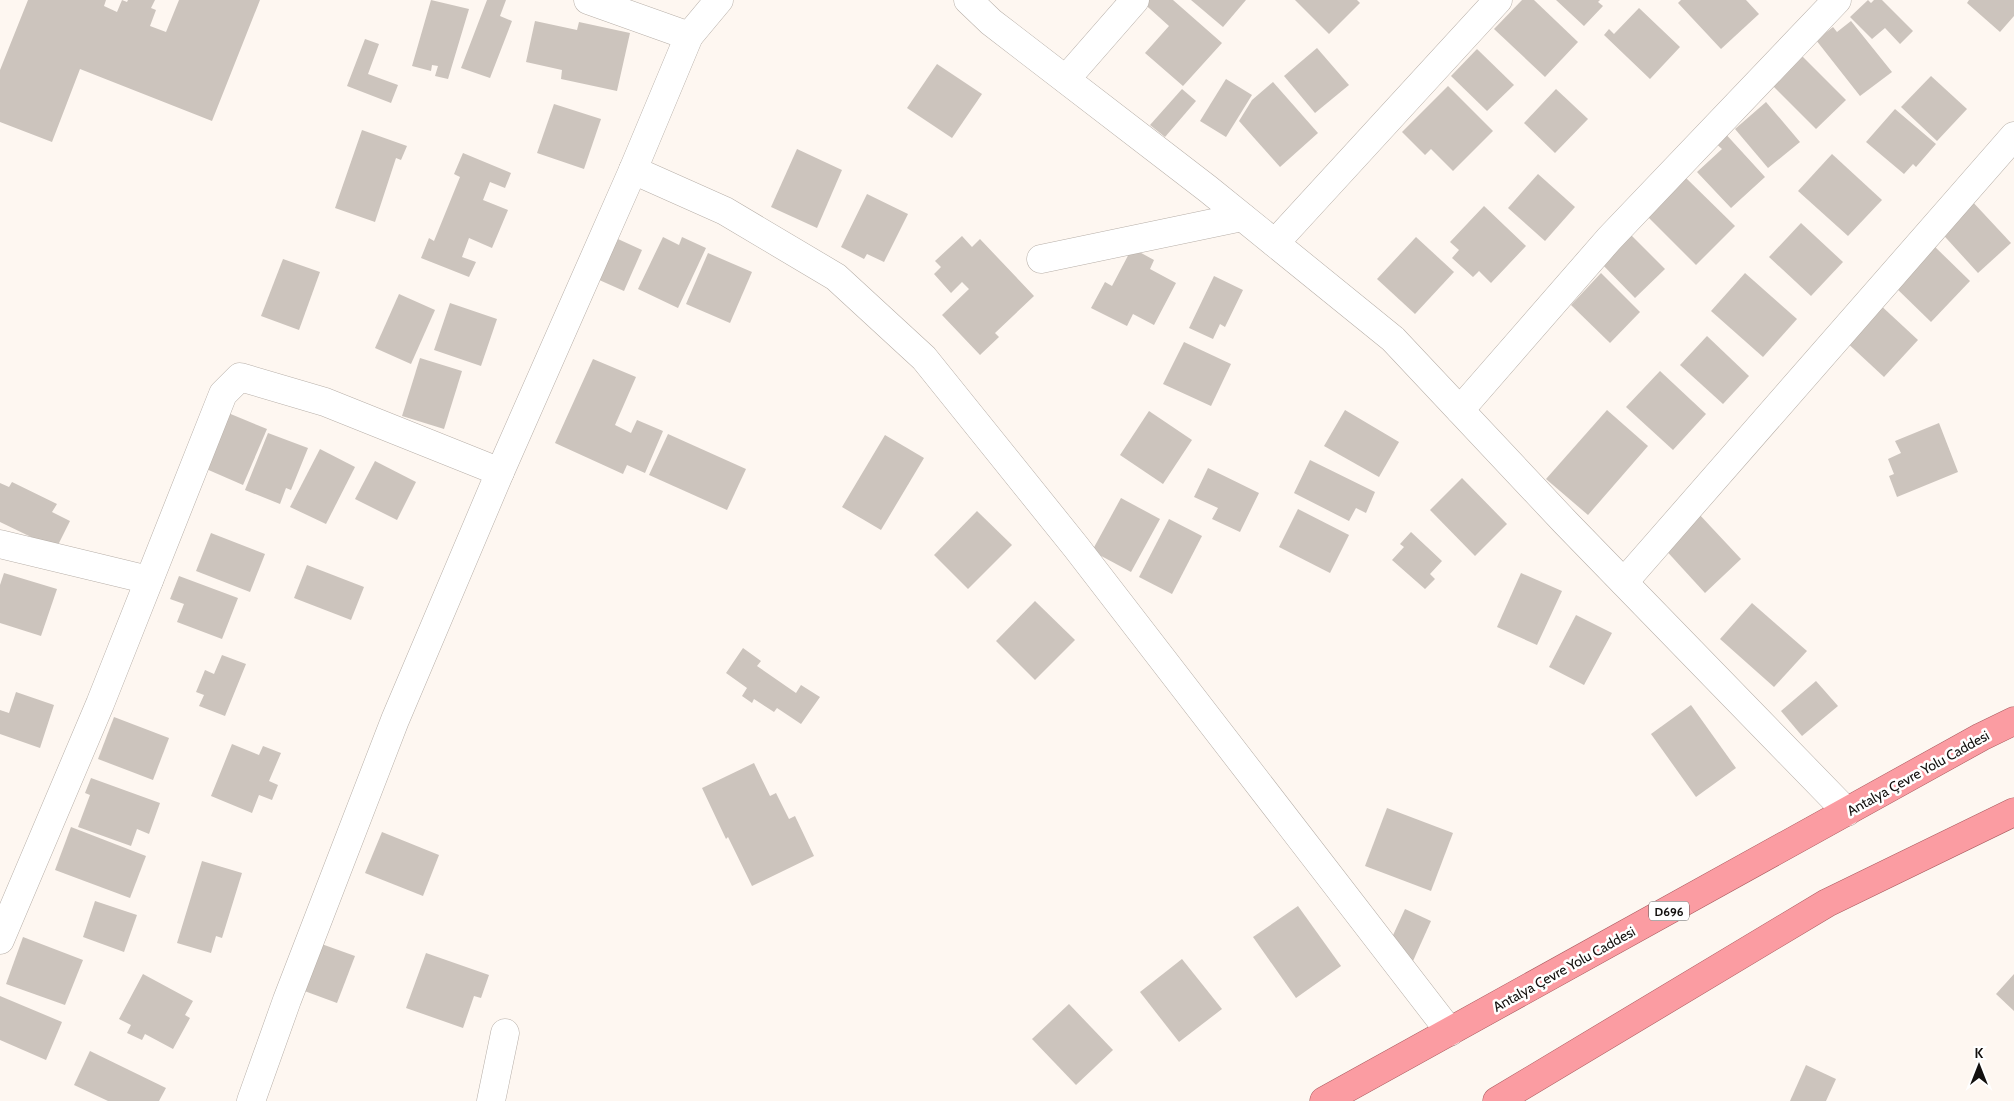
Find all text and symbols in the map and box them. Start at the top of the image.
street label: Antalya Çevre Yolu Caddesi [1844,726,1992,820]
road number: D696 [1649,901,1689,920]
street label: Antalya Çevre Yolu Caddesi [1490,922,1638,1016]
north arrow [1954,1041,2004,1091]
text: K [1975,1044,1984,1062]

